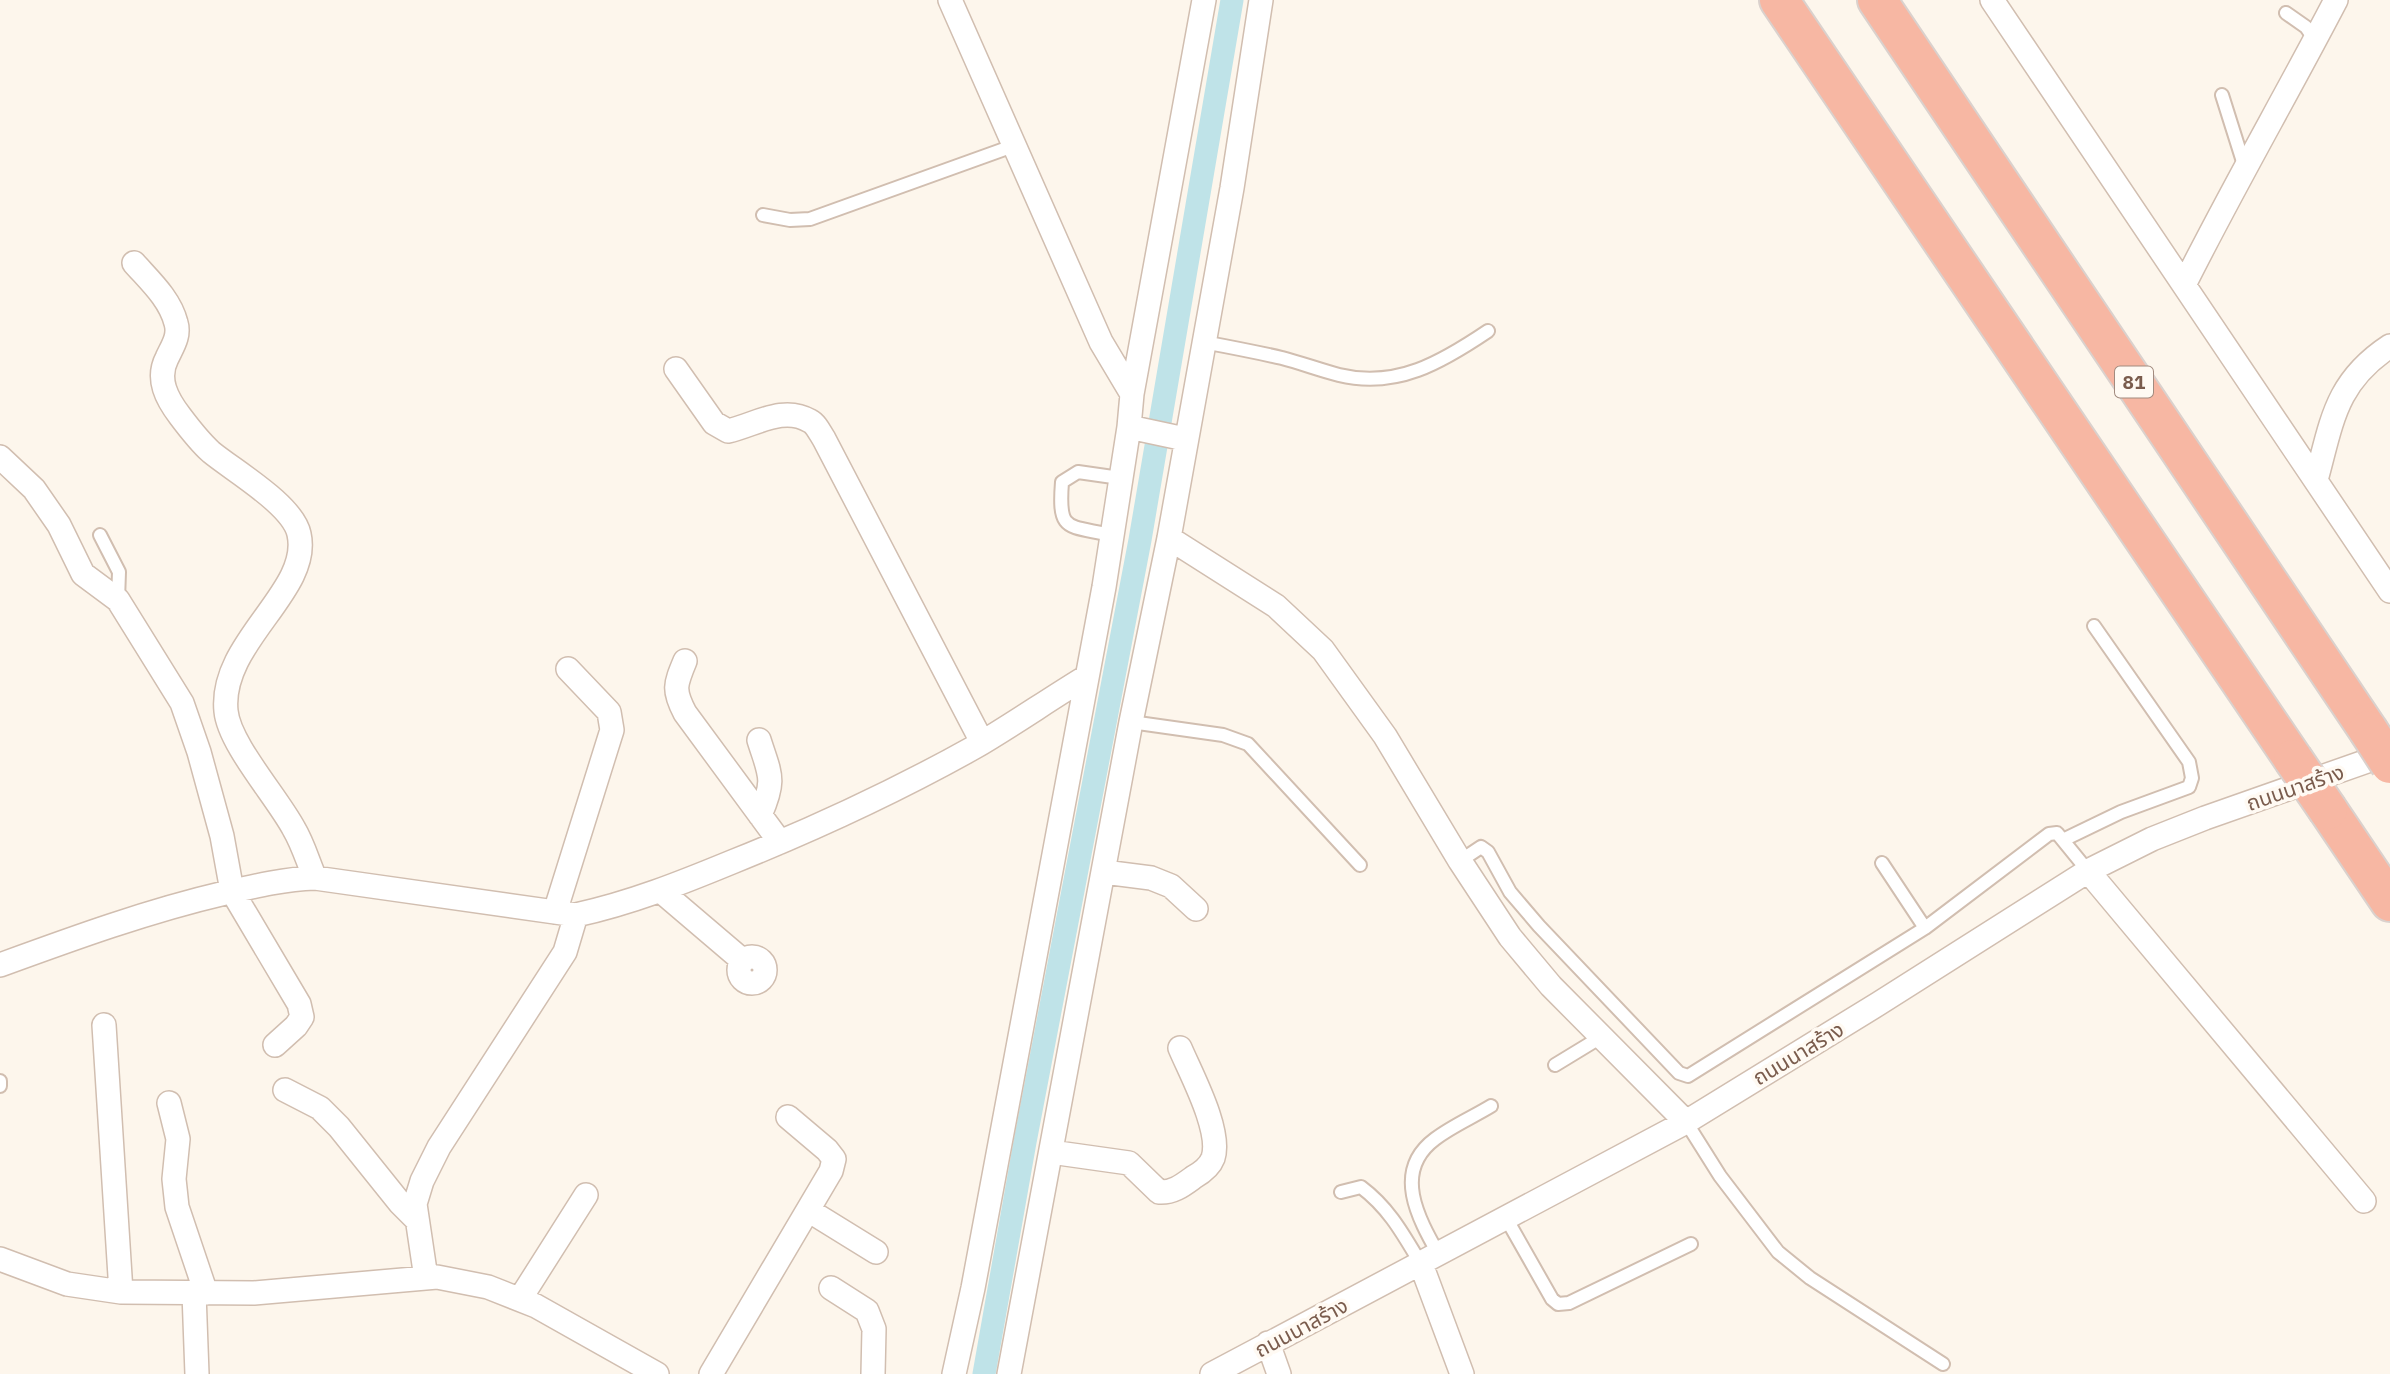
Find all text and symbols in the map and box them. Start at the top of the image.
road number: 81 [2115,366,2153,398]
street label: ถนนนาสร้าง [2242,757,2348,817]
street label: ถนนนาสร้าง [1747,1015,1849,1091]
street label: ถนนนาสร้าง [1249,1291,1353,1363]

